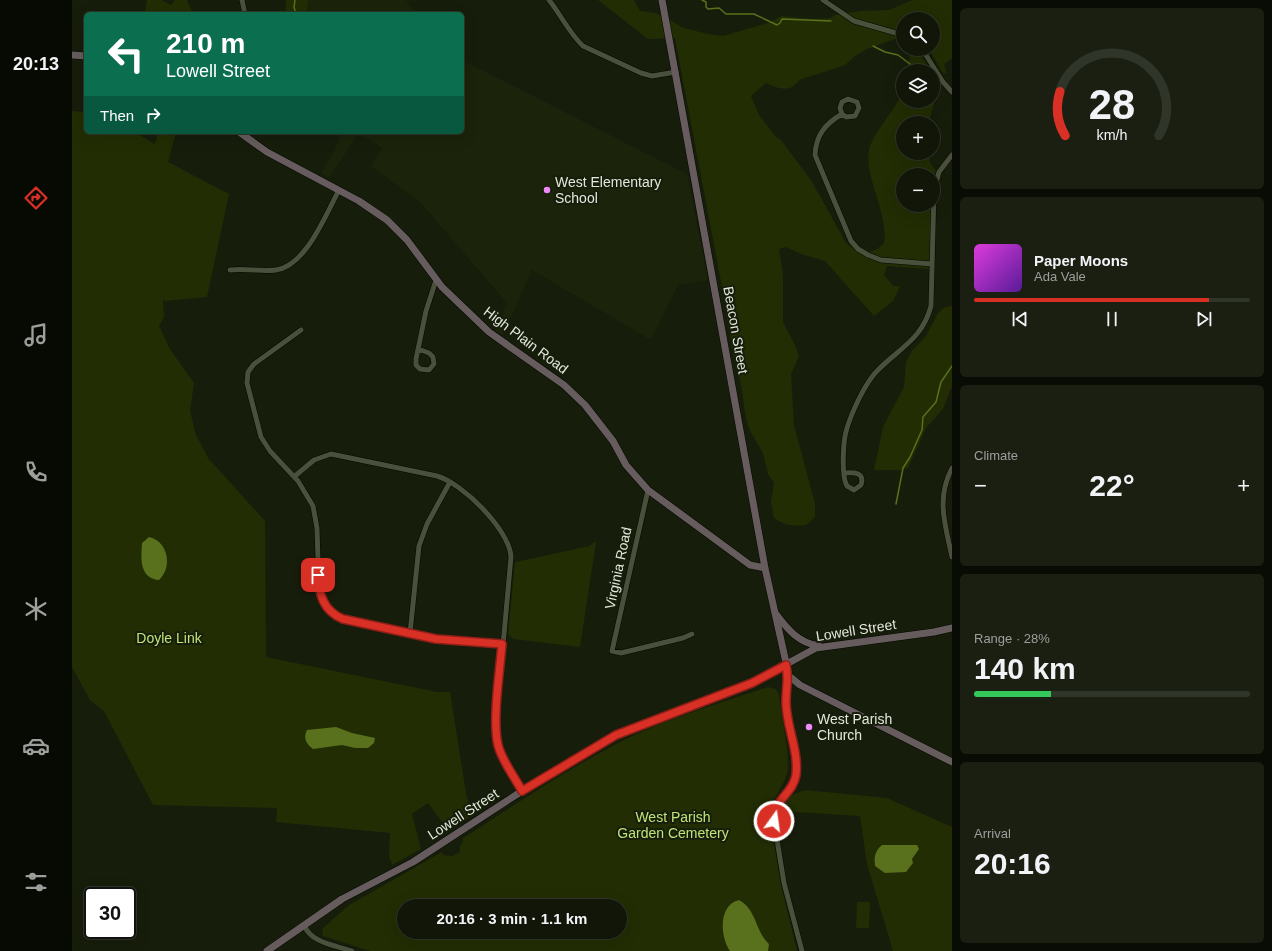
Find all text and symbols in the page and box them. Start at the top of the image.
map controls [896,12,940,212]
button: search [896,12,940,56]
icon: left [100,28,152,80]
text: 210 m [166,28,245,59]
text: 20:13 [13,54,59,74]
text: Lowell Street [166,61,270,81]
button: layers [896,64,940,108]
text: 28 [1089,81,1135,128]
icon: right [142,104,164,126]
text: Then [100,107,134,124]
button: + [896,116,940,160]
text: km/h [1097,127,1128,143]
button: − [896,168,940,212]
place label: West Elementary School [555,174,661,206]
icon: directions [22,184,50,212]
marker: West Elementary School [542,185,552,195]
text: Paper Moons [1034,252,1128,269]
text: Ada Vale [1034,269,1086,284]
street label: Beacon Street [720,285,752,375]
street label: High Plain Road [481,303,571,377]
icon: previous [1009,308,1031,330]
icon: pause [1101,308,1123,330]
icon: next [1193,308,1215,330]
icon: music [22,321,50,349]
text: Climate [974,448,1018,463]
icon: phone [22,458,50,486]
text: 22° [1089,469,1135,502]
text: − [974,473,987,498]
text: + [1237,473,1250,498]
street label: Virginia Road [601,525,635,611]
pin [301,558,335,592]
icon: arrive [307,564,329,586]
icon: climate [22,595,50,623]
street label: Lowell Street [815,616,897,644]
park label: Doyle Link [136,630,203,646]
text: Range · 28% [974,631,1050,646]
text: 140 km [974,652,1076,685]
place label: West Parish Church [817,711,892,743]
marker: West Parish Church [804,722,814,732]
icon: car [22,732,50,760]
street label: Lowell Street [425,785,501,843]
position arrow [753,800,795,842]
park label: West Parish Garden Cemetery [617,809,729,841]
text: Arrival [974,826,1011,841]
text: 20:16 [974,847,1051,880]
icon: filters [22,868,50,896]
speed limit sign: 30 [84,887,136,939]
text: 20:16 · 3 min · 1.1 km [437,910,587,927]

